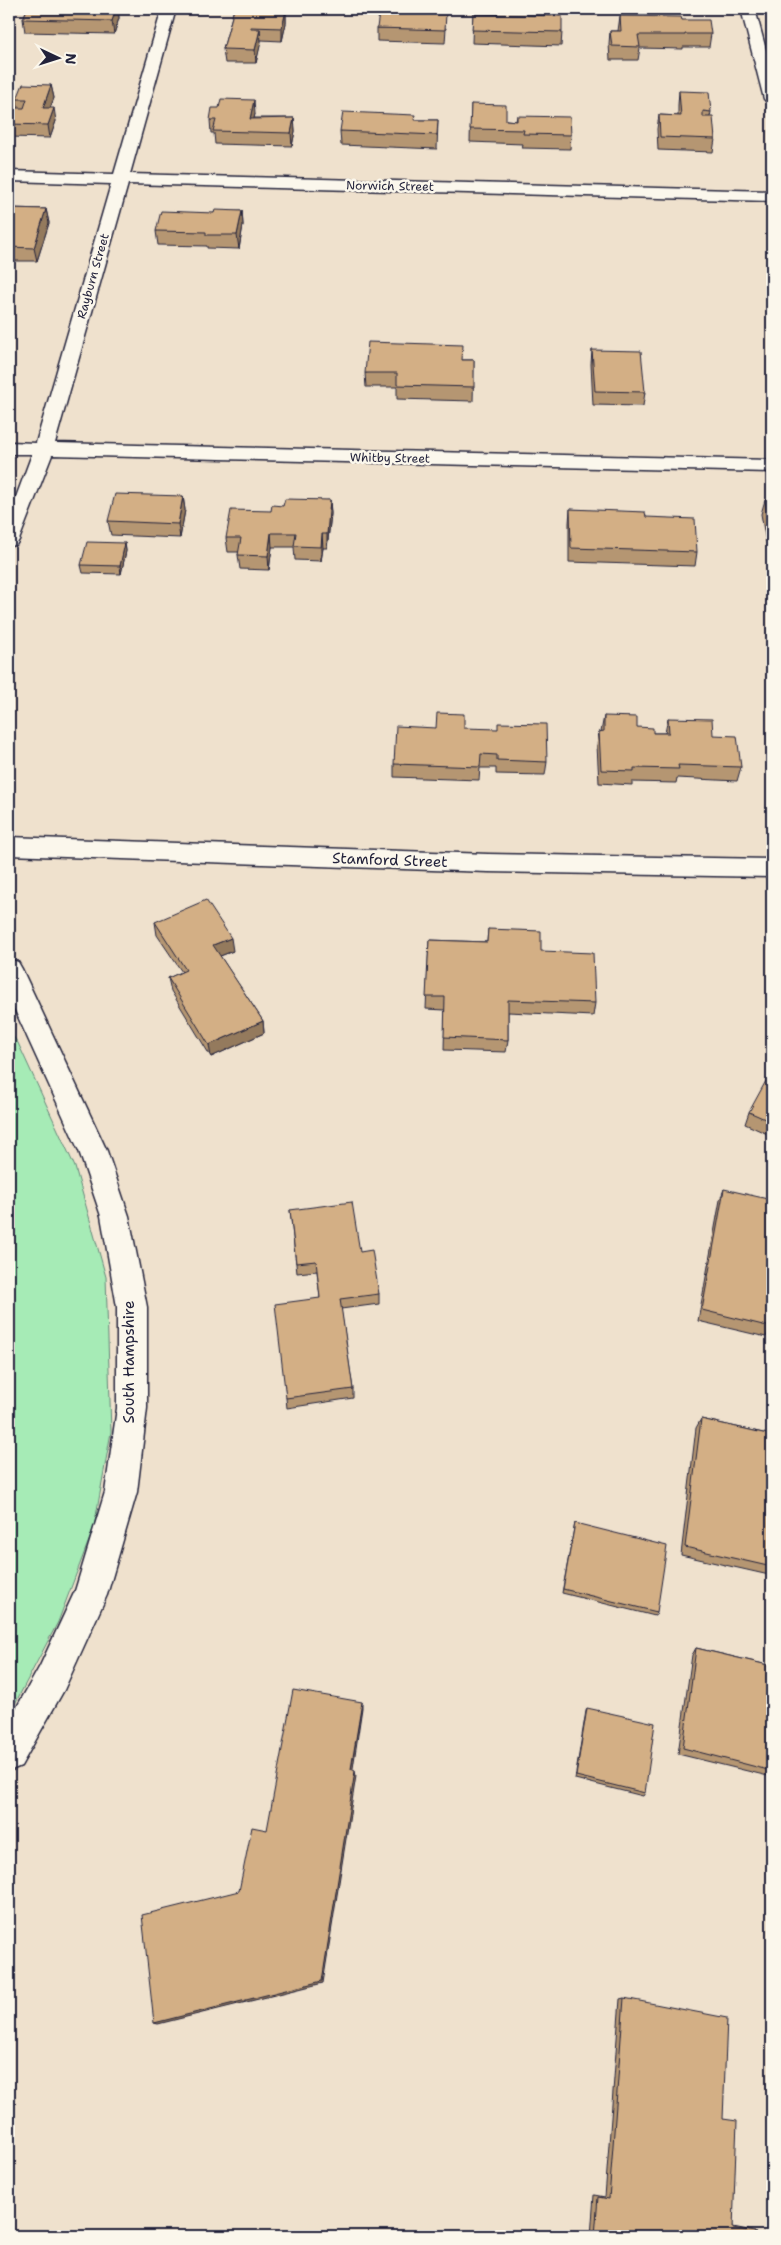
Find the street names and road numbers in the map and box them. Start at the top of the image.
street label: Norwich Street [346,177,434,195]
street label: Rayburn Street [73,231,113,321]
street label: Whitby Street [350,449,430,467]
street label: Stamford Street [332,848,448,872]
street label: South Hampshire [119,1300,139,1424]

